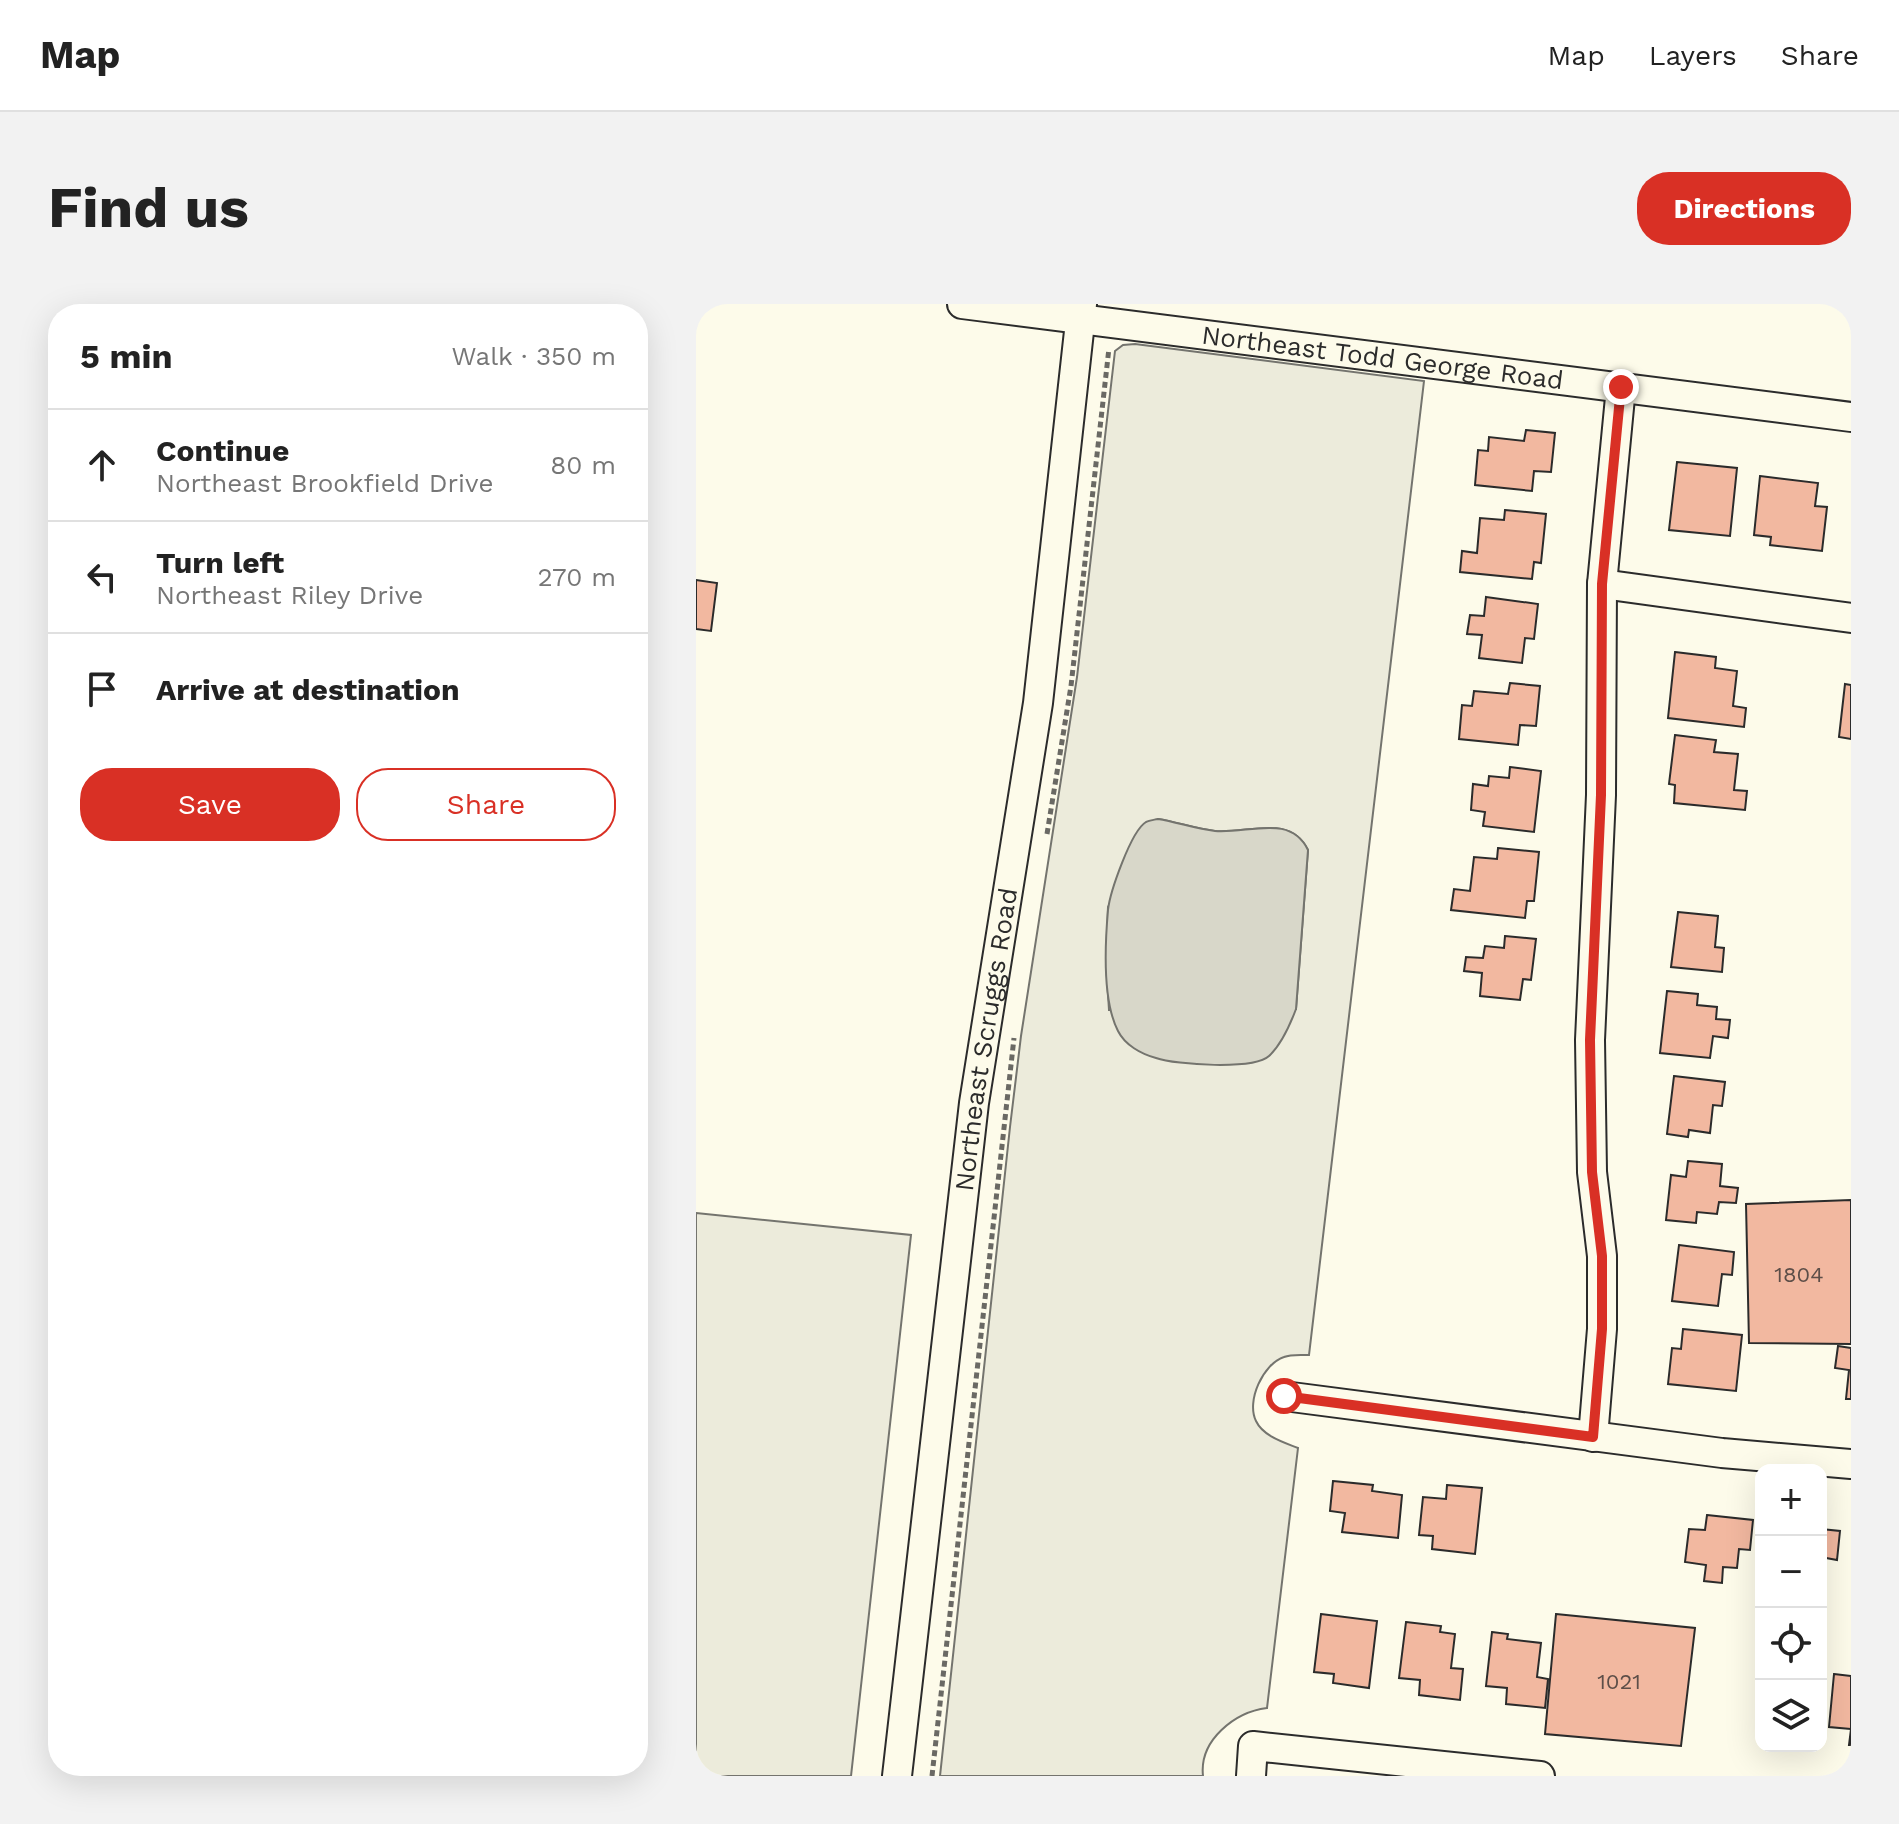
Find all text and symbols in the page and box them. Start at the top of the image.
text: Map [40,33,120,77]
text: Map [1548,39,1605,72]
text: Layers [1649,39,1737,72]
text: Share [1781,39,1859,72]
button: Directions [1637,172,1851,245]
text: Find us [48,175,249,241]
street label: Northeast Todd George Road [1200,320,1565,395]
text: 5 min [80,336,173,376]
text: Walk · 350 m [451,341,616,371]
route end [1603,369,1639,405]
text: Continue [156,433,289,468]
icon: ahead [80,443,124,487]
text: 80 m [550,450,616,480]
text: Northeast Brookfield Drive [156,468,494,498]
text: Turn left [156,545,284,580]
icon: left [80,555,124,599]
text: 270 m [537,562,616,592]
text: Northeast Riley Drive [156,580,423,610]
icon: arrive [80,667,124,711]
text: Arrive at destination [156,672,460,707]
button: Save [80,768,340,841]
button: Share [356,768,616,841]
street label: Northeast Scruggs Road [949,886,1023,1193]
house number: 1804 [1774,1262,1824,1287]
route start [1266,1378,1302,1414]
map controls [1755,1464,1827,1752]
button: + [1755,1464,1827,1536]
button: − [1755,1536,1827,1608]
button: locate [1755,1608,1827,1680]
house number: 1021 [1597,1669,1641,1694]
button: layers [1755,1680,1827,1752]

